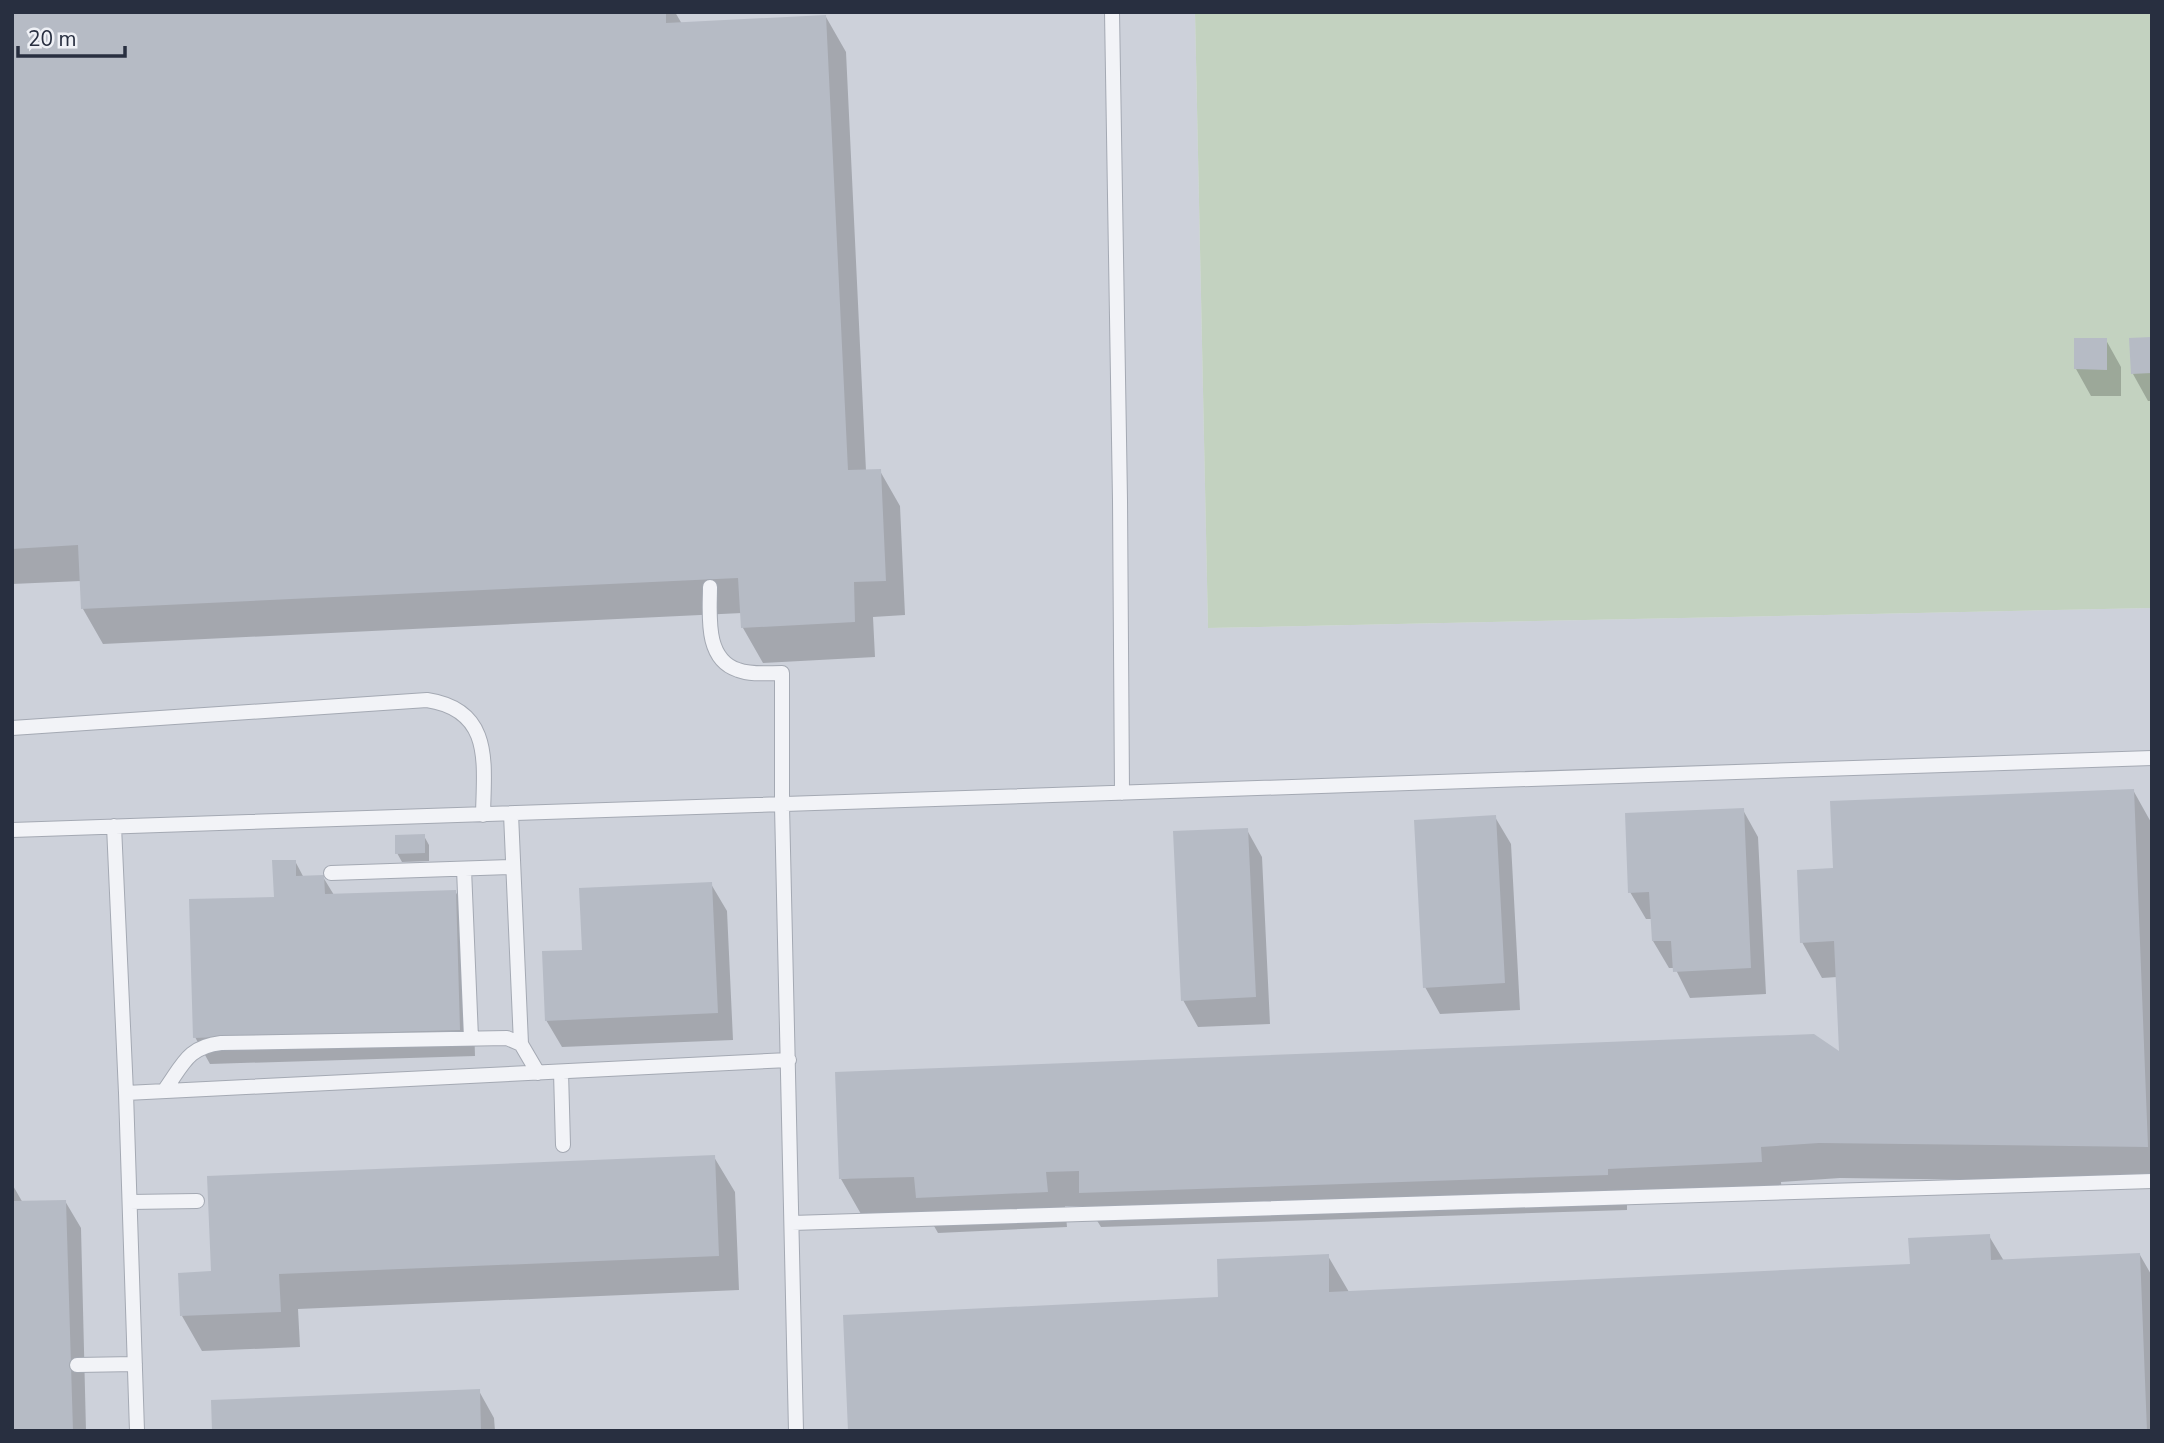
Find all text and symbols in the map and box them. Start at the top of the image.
scale bar [18,14,124,58]
text: 20 m [28,25,77,53]

